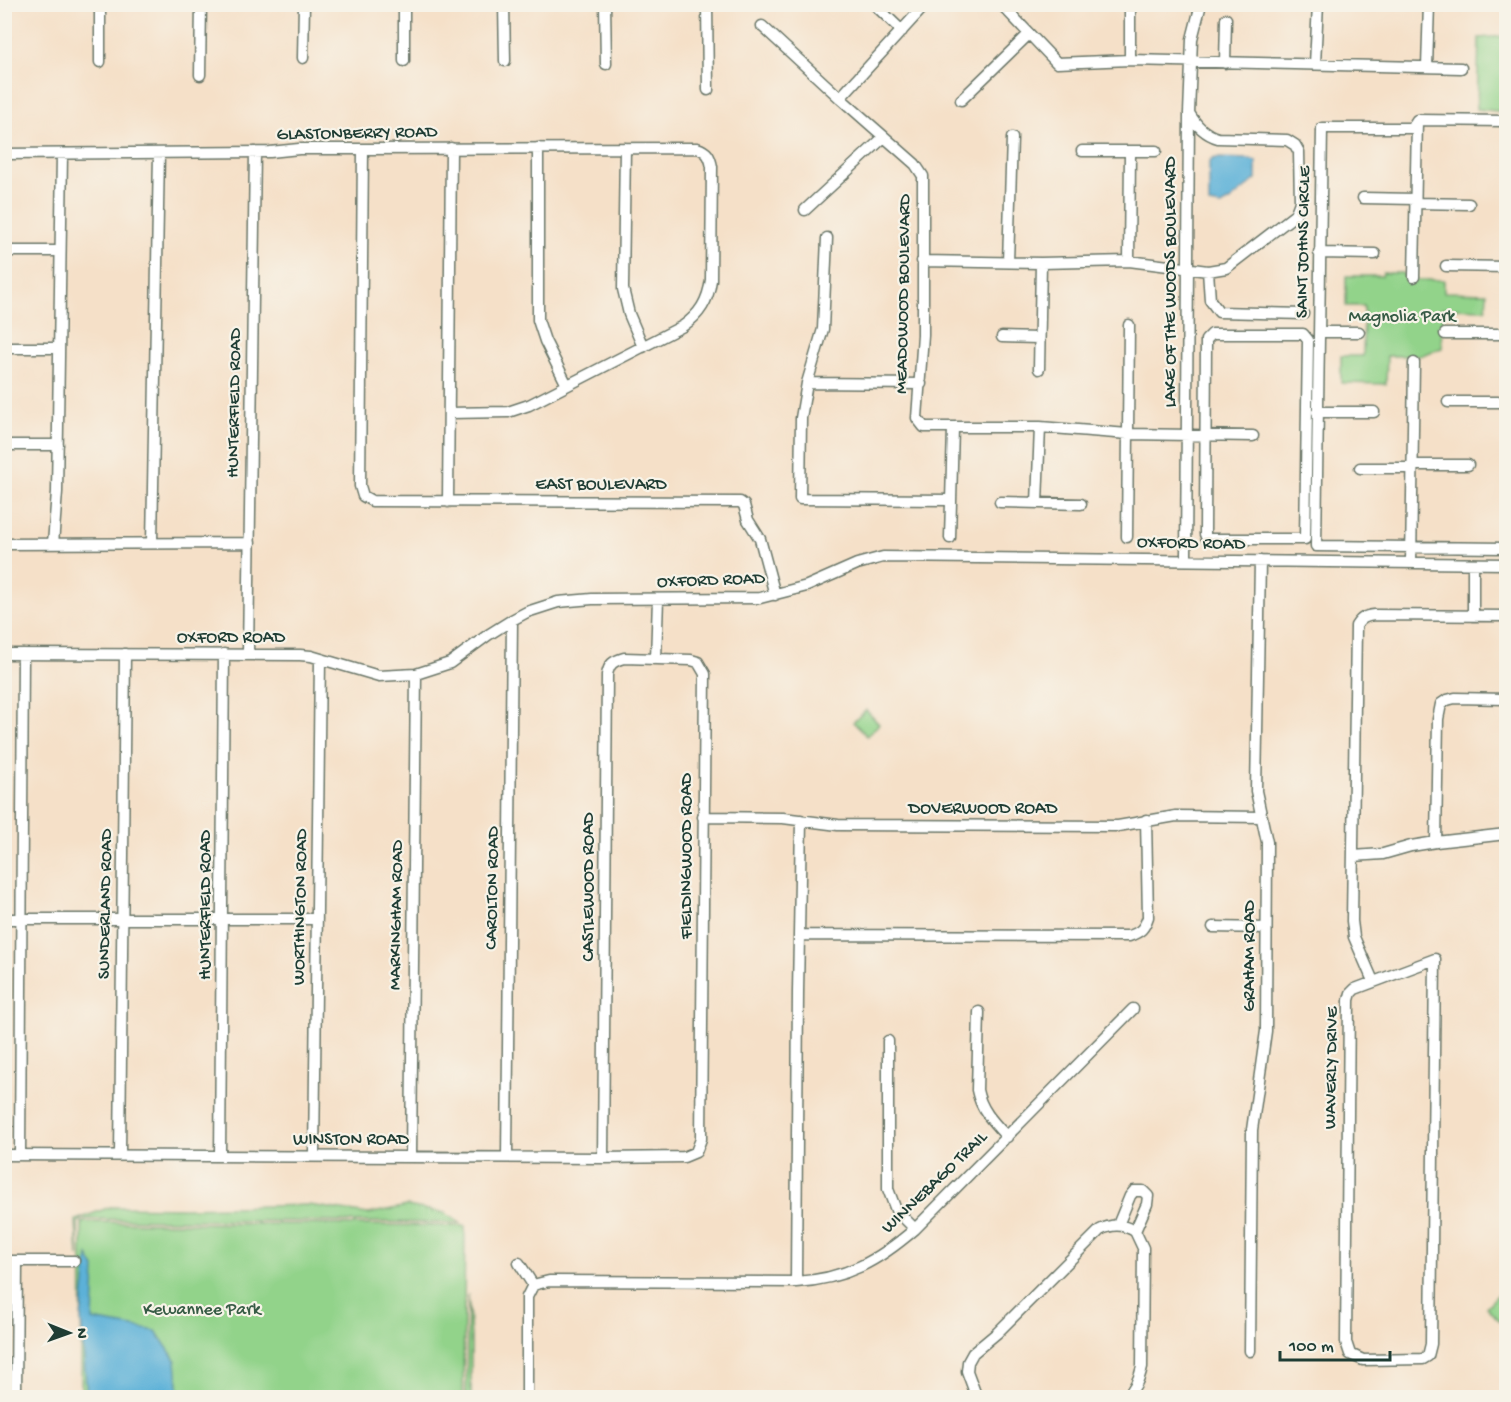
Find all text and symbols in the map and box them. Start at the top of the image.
street label: GLASTONBERRY ROAD [276,122,438,146]
street label: LAKE OF THE WOODS BOULEVARD [1161,156,1182,407]
street label: SAINT JOHNS CIRCLE [1292,165,1316,318]
street label: MEADOWOOD BOULEVARD [892,194,916,394]
park label: Magnolia Park [1348,307,1458,328]
street label: HUNTERFIELD ROAD [223,328,247,478]
street label: EAST BOULEVARD [535,475,667,496]
street label: OXFORD ROAD [1137,533,1246,555]
street label: OXFORD ROAD [656,569,766,593]
street label: OXFORD ROAD [177,628,285,649]
street label: FIELDINGWOOD ROAD [677,773,698,940]
street label: DOVERWOOD ROAD [908,799,1058,820]
street label: CASTLEWOOD ROAD [579,812,600,962]
street label: CAROLTON ROAD [481,826,505,950]
street label: SUNDERLAND ROAD [94,828,118,979]
street label: WORTHINGTON ROAD [289,828,313,985]
street label: HUNTERFIELD ROAD [196,830,217,980]
street label: MARKINGHAM ROAD [385,839,409,990]
street label: GRAHAM ROAD [1240,900,1261,1012]
street label: WAVERLY DRIVE [1320,1006,1344,1129]
street label: WINNEBAGO TRAIL [878,1126,993,1239]
street label: WINSTON ROAD [293,1130,409,1151]
park label: Kewannee Park [143,1300,263,1321]
north arrow [39,1303,99,1363]
scale bar [1280,1324,1390,1362]
text: N [71,1328,90,1339]
text: 100 m [1288,1337,1334,1358]

